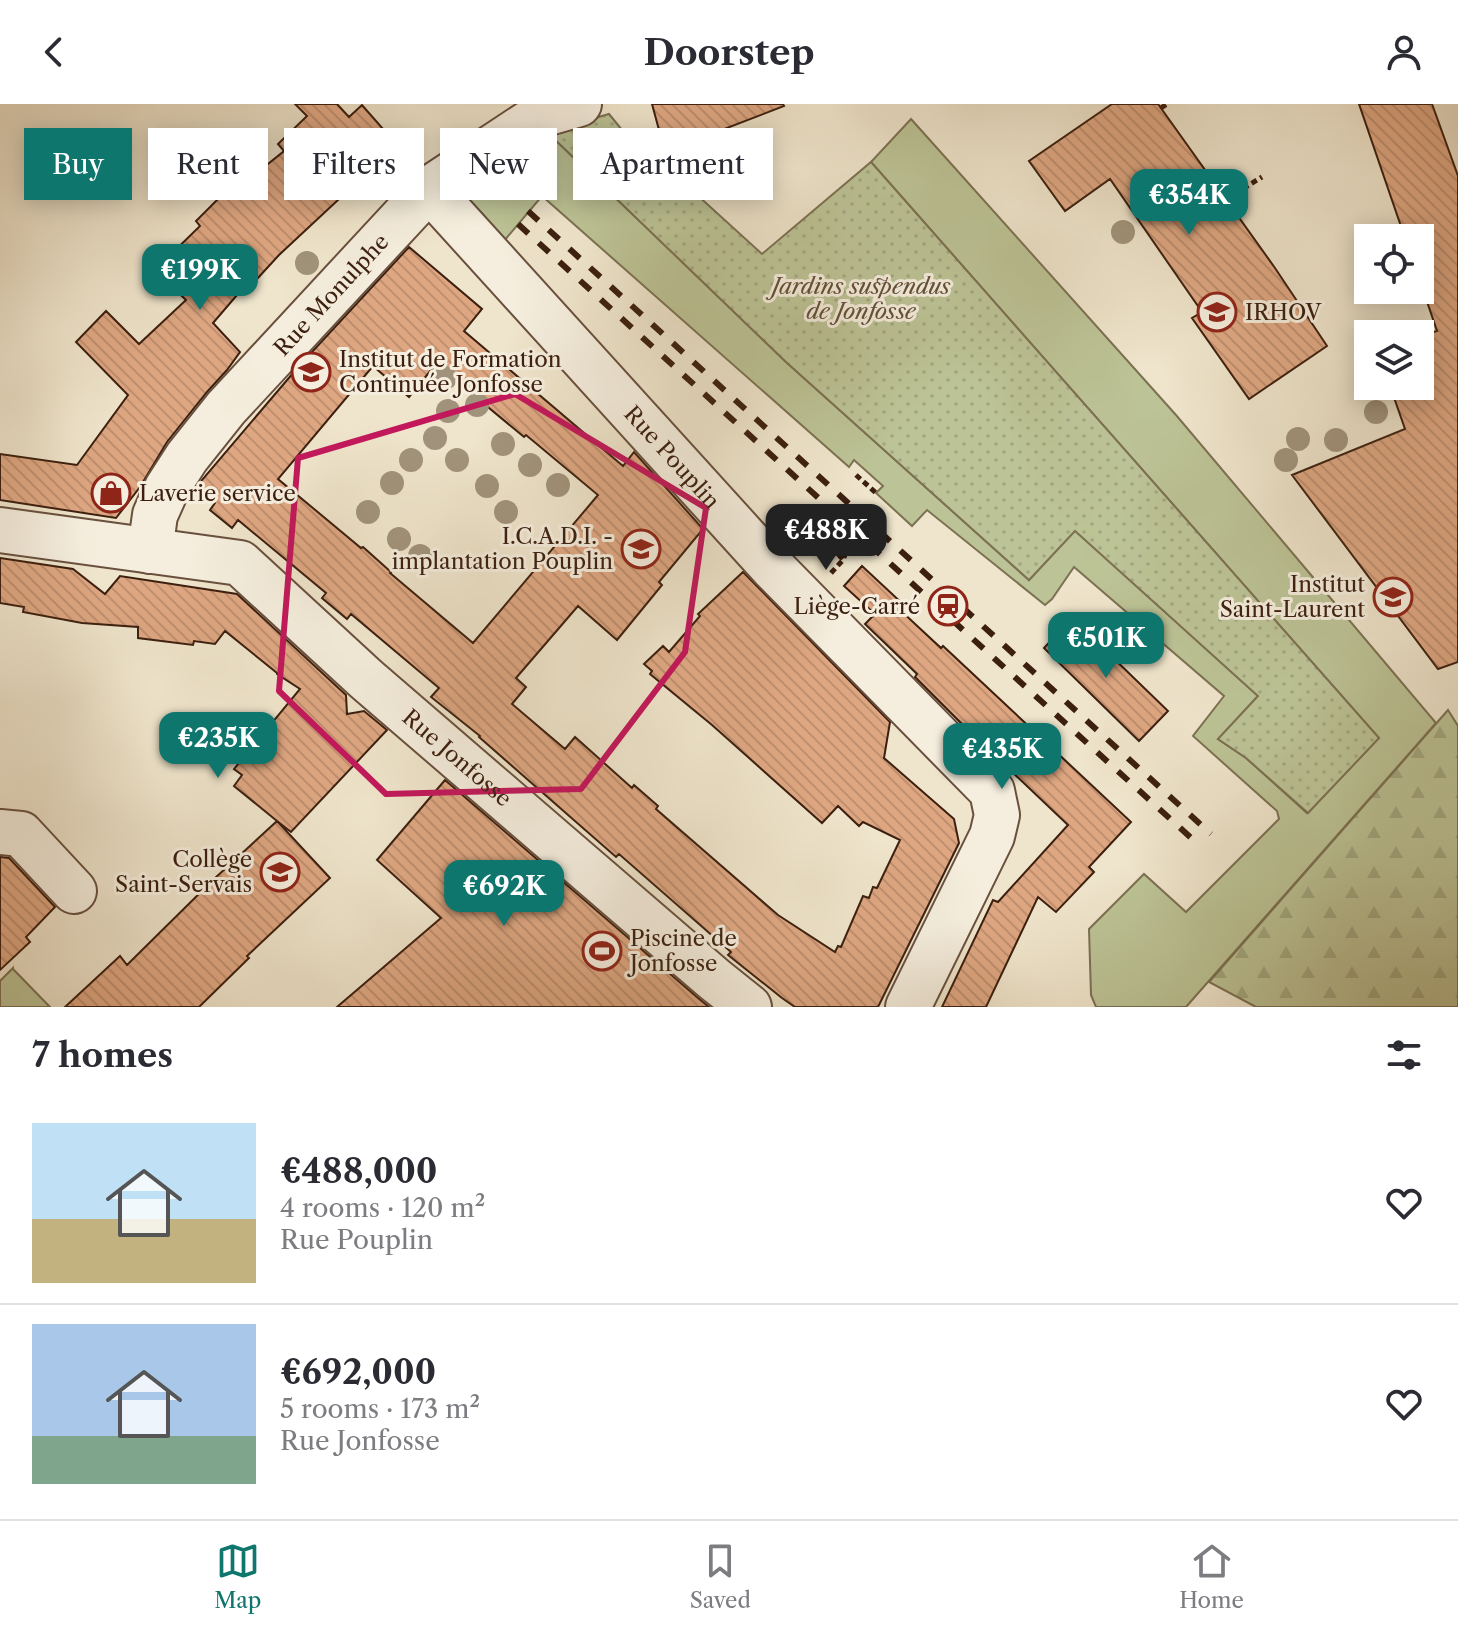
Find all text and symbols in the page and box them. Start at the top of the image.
icon: back [32,30,76,74]
text: Doorstep [643,30,815,74]
icon: person [1382,30,1426,74]
chip: Buy [24,128,132,200]
chip: Rent [148,128,268,200]
chip: Filters [284,128,424,200]
chip: New [440,128,557,200]
chip: Apartment [573,128,773,200]
pin: €354K [1133,169,1245,237]
text: €354K [1148,179,1230,211]
map controls [1354,224,1434,400]
button: locate [1354,224,1434,304]
street label: Rue Monulphe [268,228,394,361]
pin: €199K [144,244,256,312]
text: €199K [160,254,240,286]
park label: Jardins suspendus de Jonfosse [766,273,951,325]
school or university icon: IRHOV [1196,291,1238,333]
place label: IRHOV [1245,299,1323,326]
button: layers [1354,320,1434,400]
place label: Institut de Formation Continuée Jonfosse [339,346,562,398]
school or university icon: Institut de Formation Continuée Jonfosse [290,351,332,393]
street label: Rue Pouplin [619,400,726,514]
shop icon: Laverie service [90,472,132,514]
place label: Laverie service [139,480,296,507]
pin: €488K [770,504,882,572]
text: €488K [784,514,868,546]
place label: I.C.A.D.I. - implantation Pouplin [392,523,613,575]
school or university icon: I.C.A.D.I. - implantation Pouplin [620,528,662,570]
place label: Institut Saint-Laurent [1220,571,1365,623]
school or university icon: Institut Saint-Laurent [1372,576,1414,618]
station icon: Liège-Carré [927,585,969,627]
place label: Liège-Carré [794,593,920,620]
pin: €501K [1050,612,1162,680]
text: €501K [1066,622,1146,654]
street label: Rue Jonfosse [397,703,517,812]
pin: €235K [162,712,274,780]
text: €235K [177,722,259,754]
pin: €435K [946,723,1058,791]
text: €435K [961,733,1043,765]
place label: Collège Saint-Servais [115,846,252,898]
school or university icon: Collège Saint-Servais [259,851,301,893]
pin: €692K [448,860,560,928]
text: €692K [462,870,546,902]
place label: Piscine de Jonfosse [627,925,737,977]
sports icon: Piscine de Jonfosse [581,930,623,972]
icon: filters [1382,1033,1426,1077]
text: 7 homes [32,1034,173,1076]
text: €488,000 [280,1150,438,1192]
icon: home [96,1155,192,1251]
icon: heart [1382,1181,1426,1225]
text: 4 rooms · 120 m² [280,1192,485,1224]
text: Rue Pouplin [280,1224,433,1256]
text: €692,000 [280,1351,436,1393]
icon: home [96,1356,192,1452]
icon: heart [1382,1382,1426,1426]
text: 5 rooms · 173 m² [280,1393,480,1425]
text: Rue Jonfosse [280,1425,440,1457]
tab: Map [214,1539,261,1614]
tab: Saved [690,1539,751,1614]
tab: Home [1179,1539,1244,1614]

